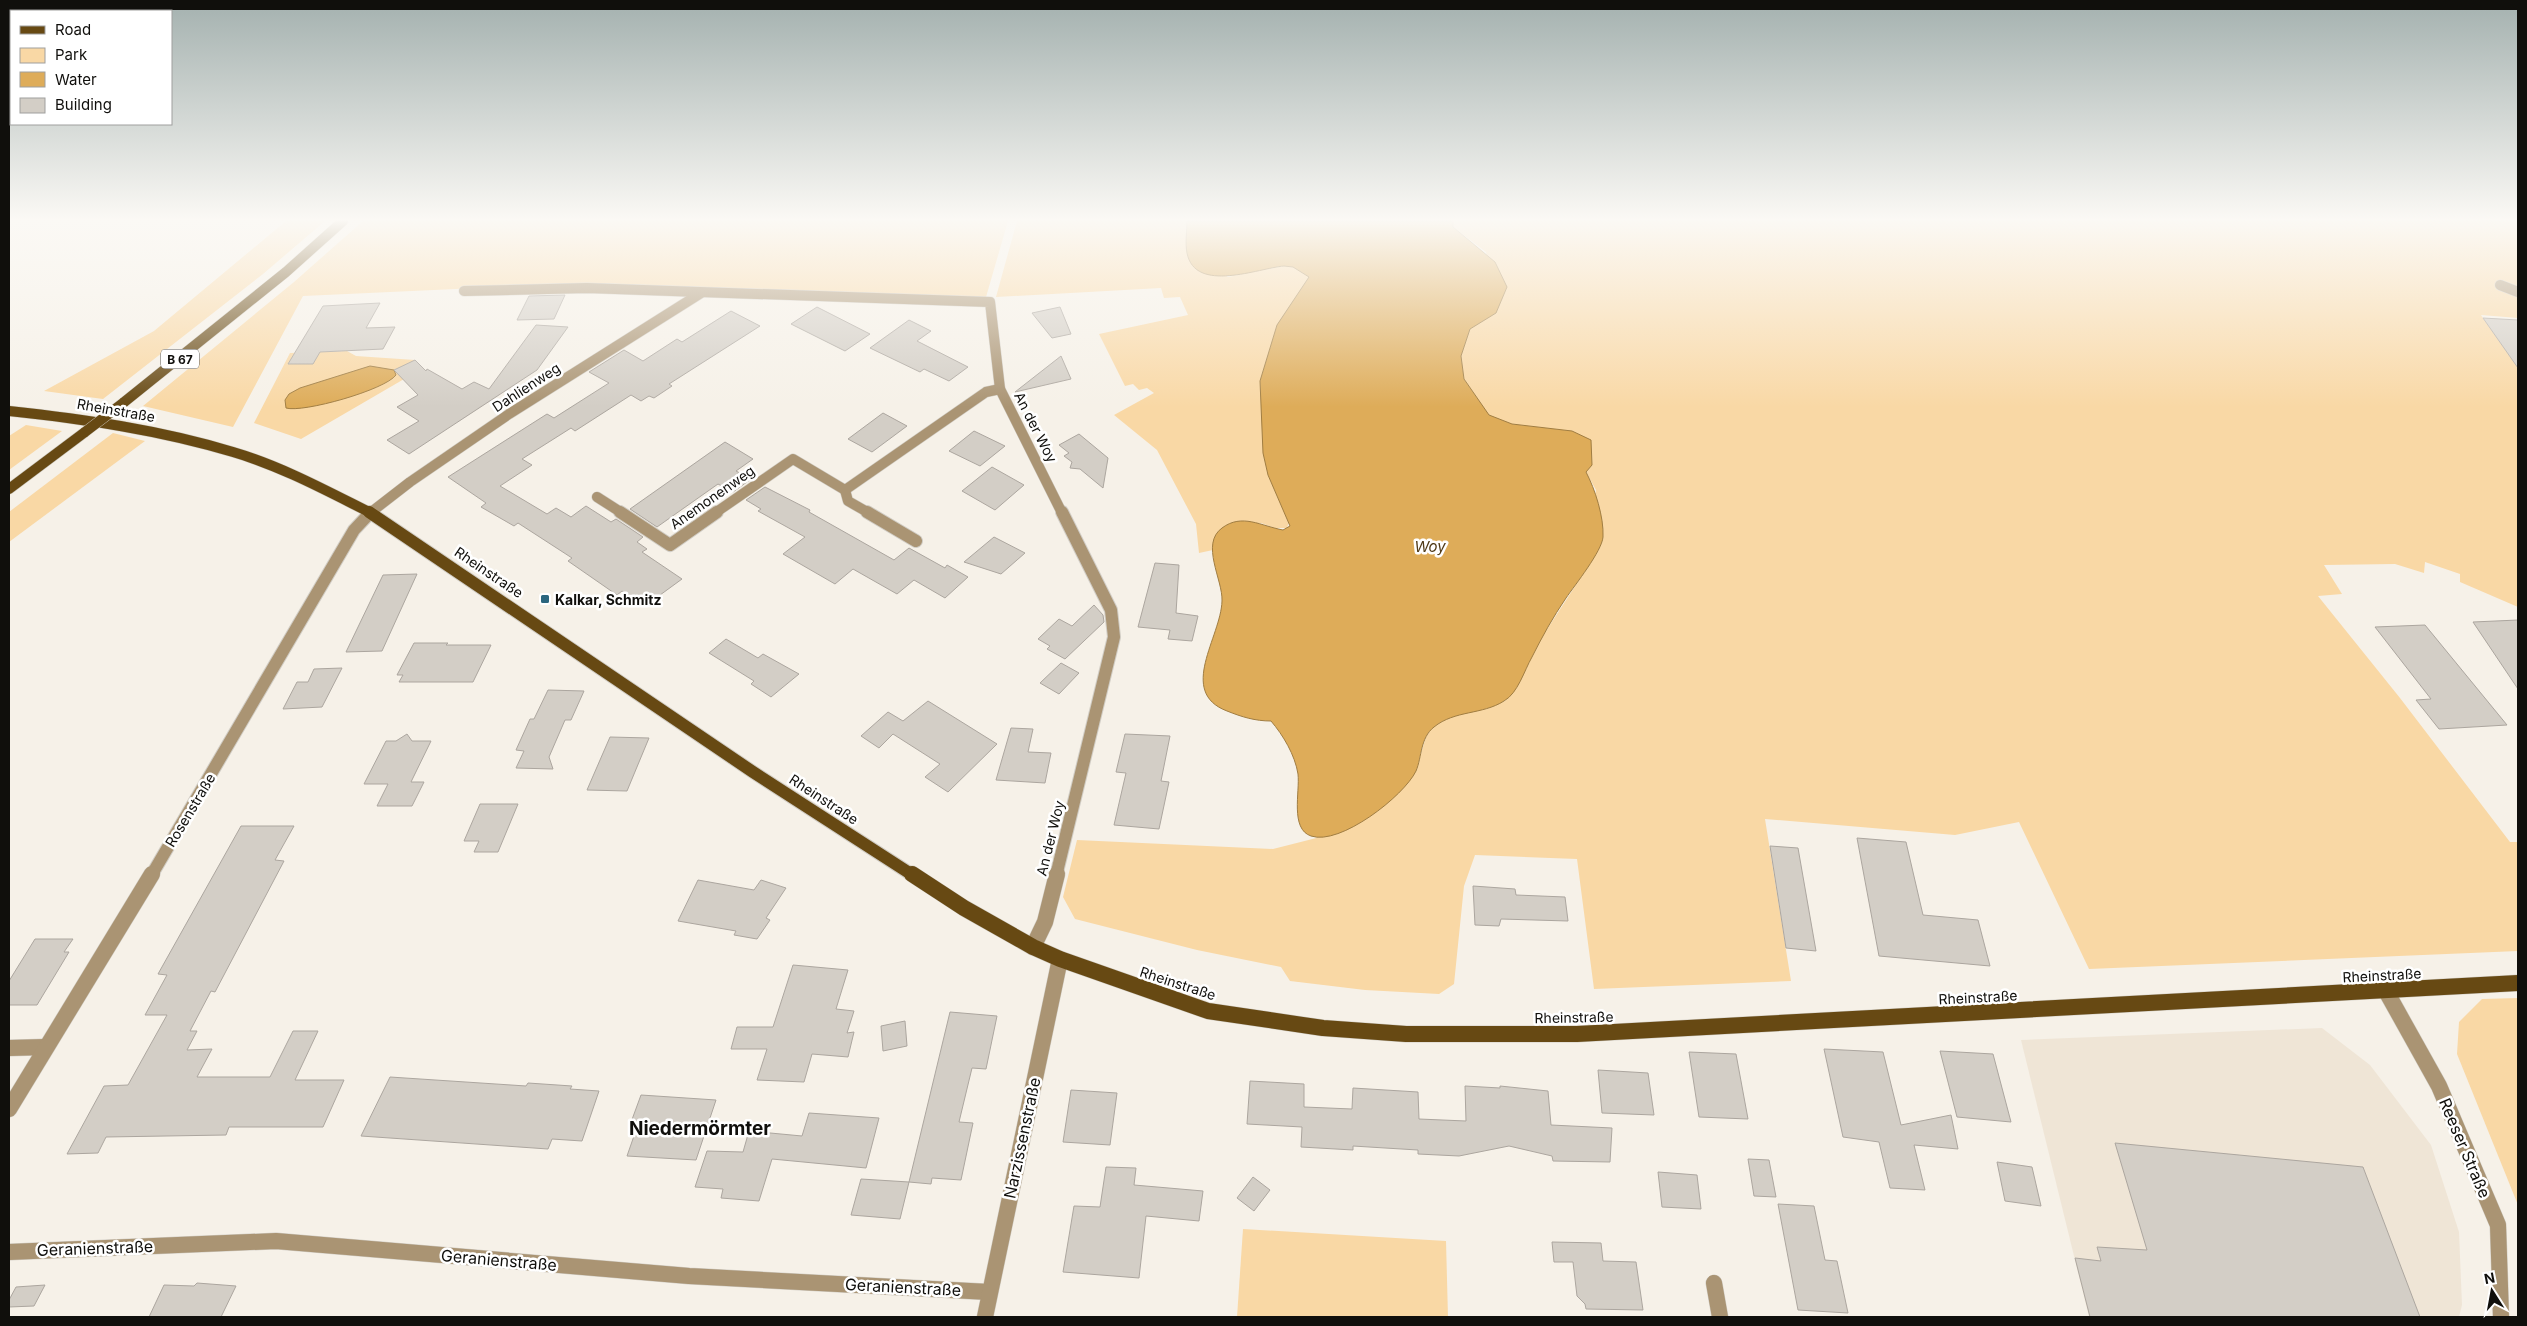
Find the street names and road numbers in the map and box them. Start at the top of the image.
road number: B 67 [161,349,199,368]
street label: Dahlienweg [489,359,563,415]
street label: An der Woy [1011,389,1061,465]
street label: Rheinstraße [76,395,156,425]
street label: Anemonenweg [666,462,758,532]
street label: Rheinstraße [451,543,527,601]
street label: Rosenstraße [161,770,219,850]
street label: Rheinstraße [786,770,862,828]
street label: An der Woy [1032,799,1068,877]
street label: Rheinstraße [1138,963,1218,1003]
street label: Rheinstraße [2342,964,2422,986]
street label: Rheinstraße [1938,986,2018,1008]
street label: Rheinstraße [1534,1008,1614,1026]
street label: Narzissenstraße [999,1076,1045,1200]
street label: Reeser Straße [2435,1095,2495,1201]
street label: Geranienstraße [37,1236,153,1260]
street label: Geranienstraße [440,1245,558,1275]
street label: Geranienstraße [844,1274,962,1300]

